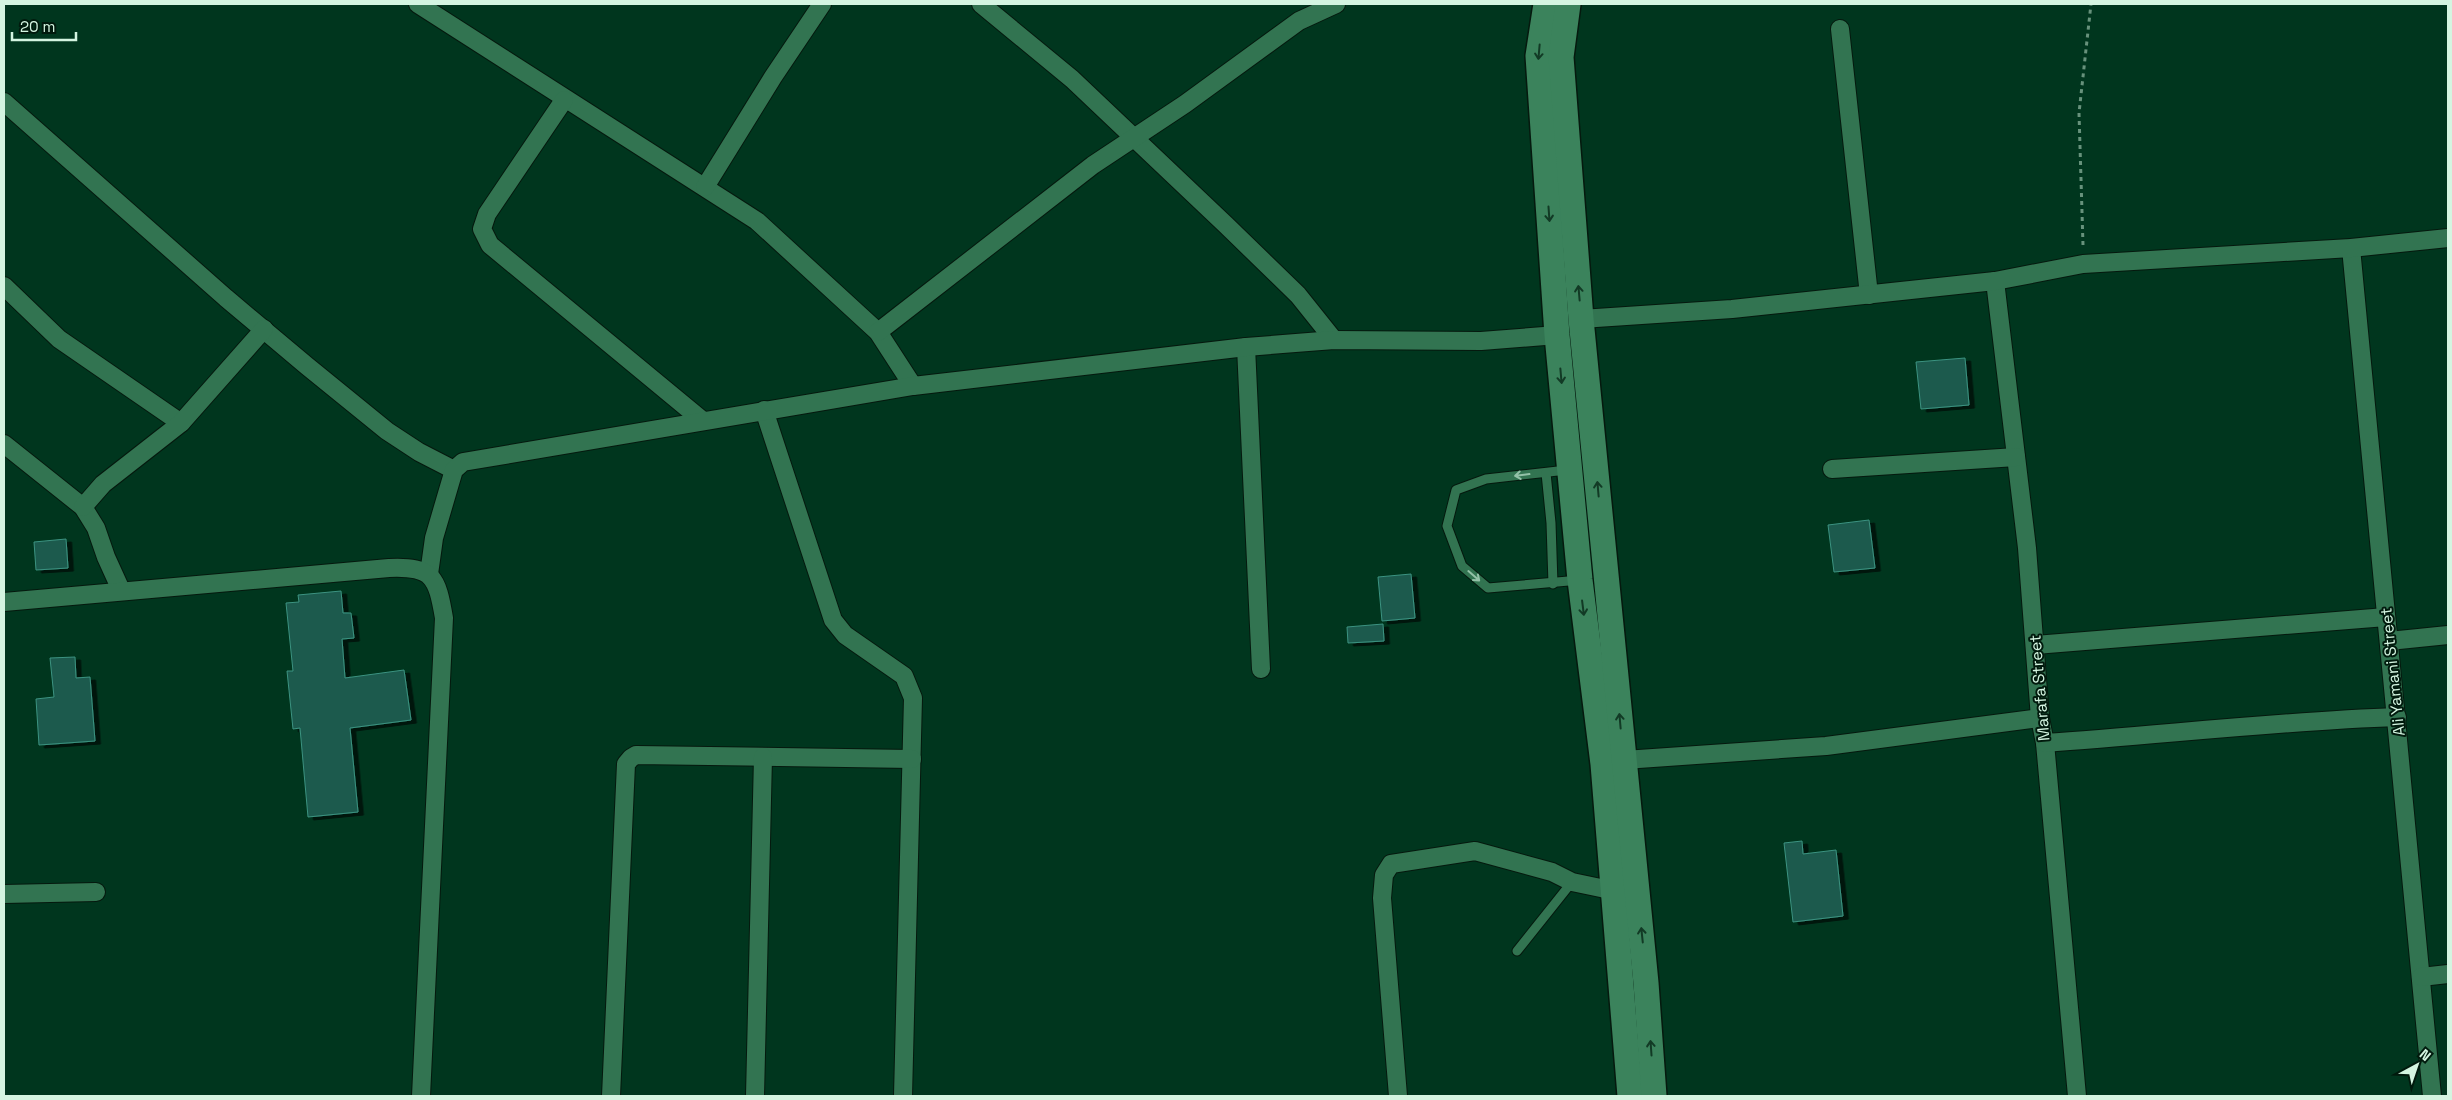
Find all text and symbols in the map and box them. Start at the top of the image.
scale bar [12,10,76,42]
text: 20 m [20,17,55,36]
one-way arrow [1534,44,1544,60]
one-way arrow [1544,206,1554,222]
one-way arrow [1574,285,1584,301]
one-way arrow [1556,368,1566,384]
one-way arrow [1514,470,1530,480]
one-way arrow [1593,482,1602,498]
one-way arrow [1467,570,1480,581]
one-way arrow [1579,599,1589,615]
street label: Ali Yamani Street [2375,607,2410,737]
street label: Marafa Street [2024,634,2055,742]
one-way arrow [1616,713,1625,729]
one-way arrow [1637,927,1646,943]
one-way arrow [1646,1040,1655,1056]
north arrow [2392,1040,2442,1090]
text: N [2416,1045,2435,1065]

